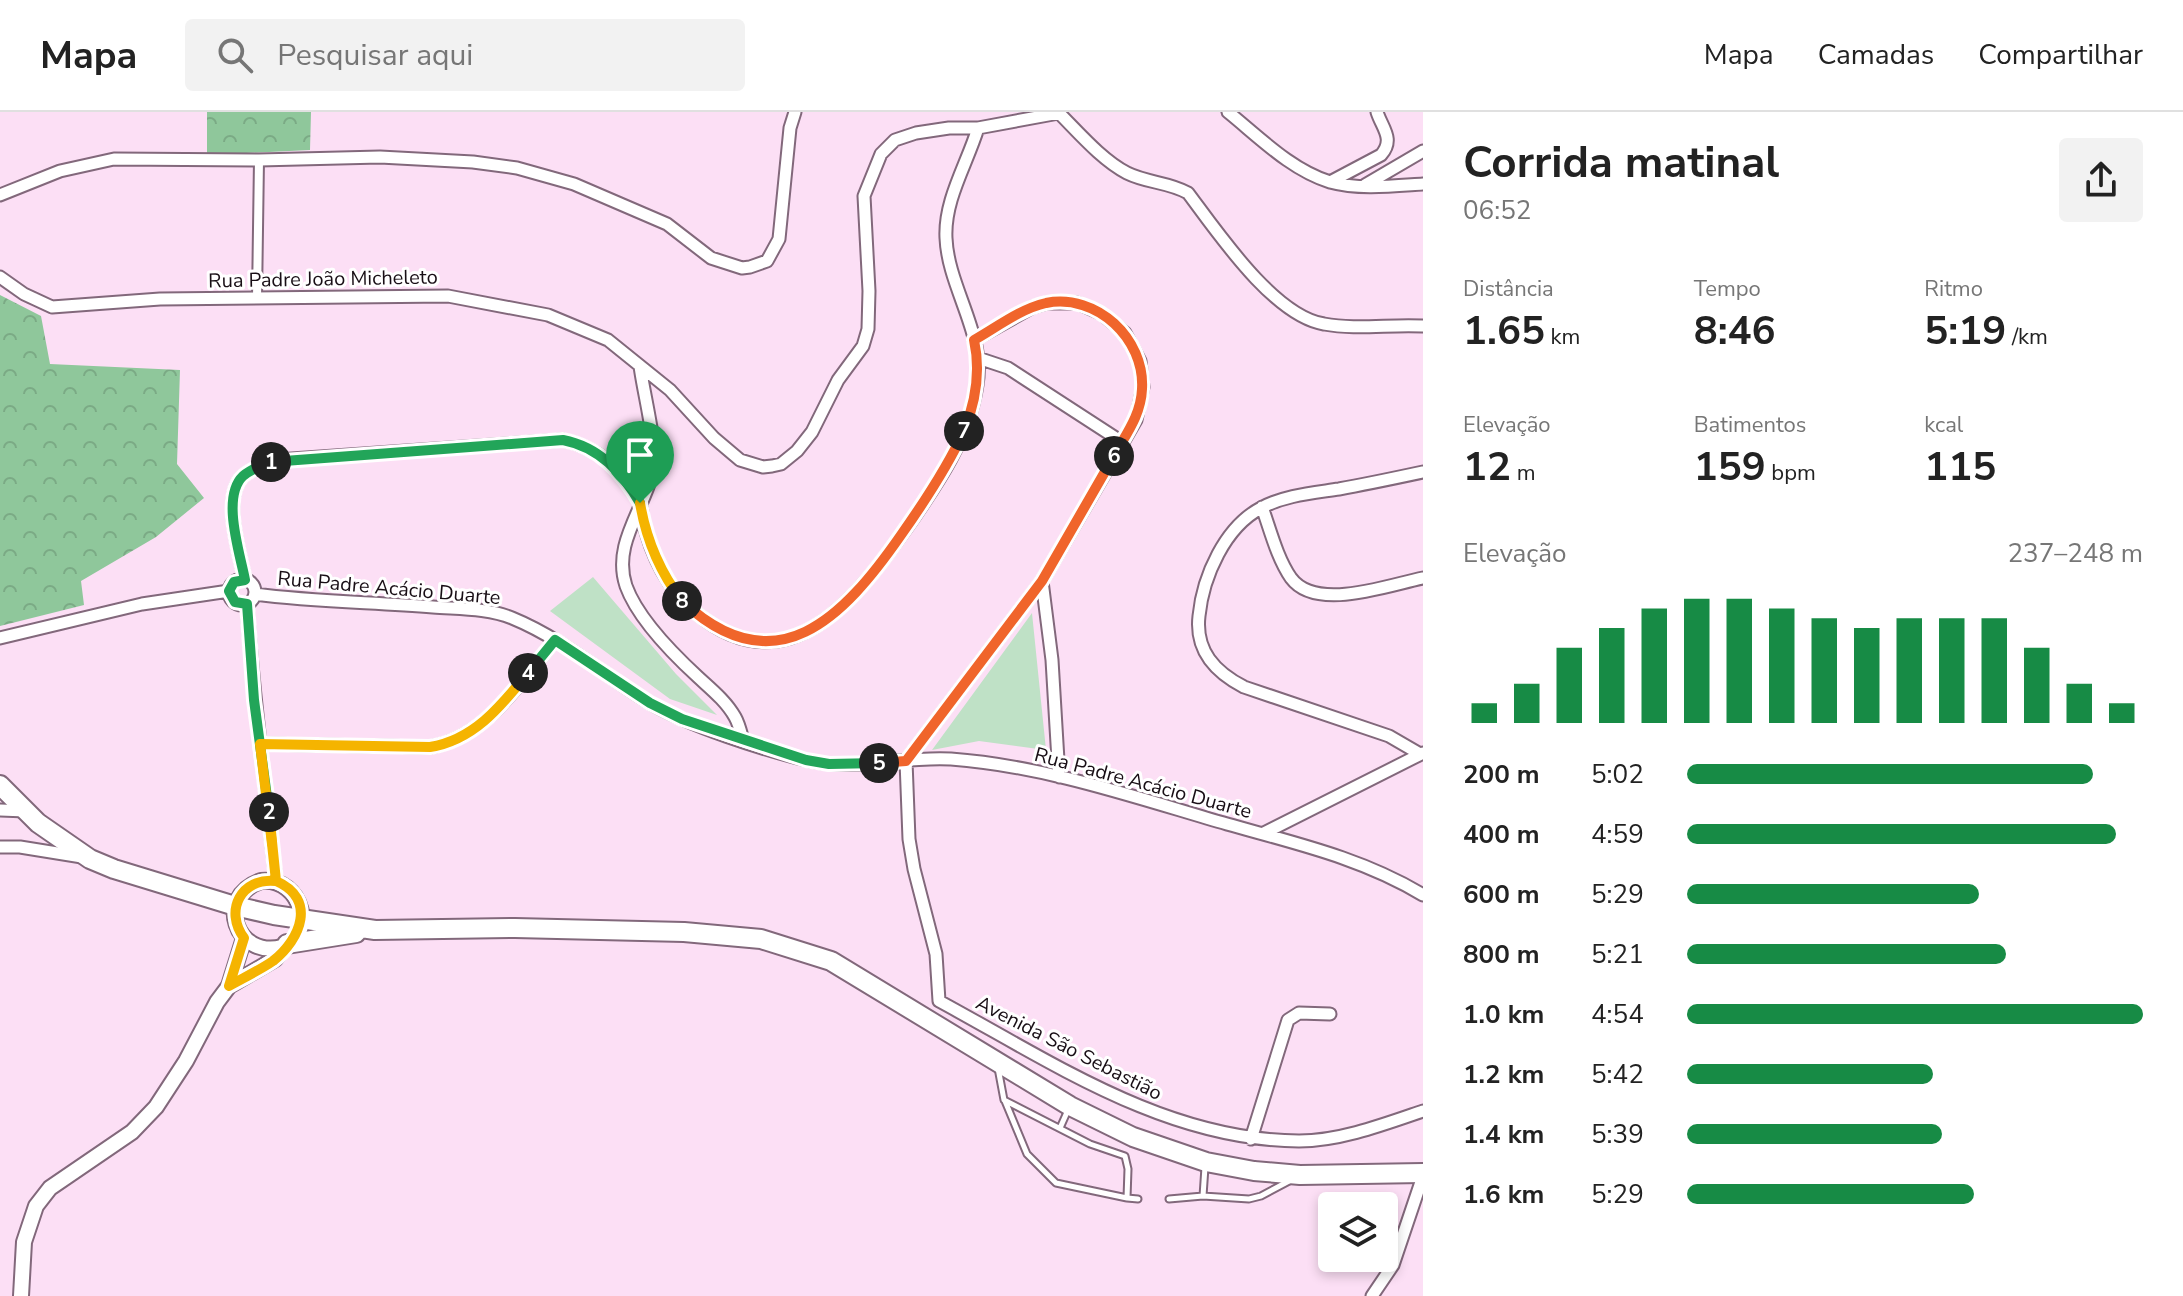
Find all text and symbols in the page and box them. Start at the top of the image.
search box [185,19,745,91]
text: Mapa [40,30,137,81]
icon: search [213,33,257,77]
text: Pesquisar aqui [277,35,473,76]
text: Mapa [1704,36,1774,74]
text: Camadas [1818,36,1934,74]
text: Compartilhar [1978,36,2143,74]
text: Corrida matinal [1463,133,1779,193]
button: share [2059,138,2143,222]
text: 06:52 [1463,193,1531,228]
street label: Rua Padre João Micheleto [208,263,438,295]
text: Distância [1463,274,1554,304]
text: Tempo [1694,274,1761,304]
text: Ritmo [1924,274,1983,304]
text: 1.65 [1463,304,1545,358]
text: 8:46 [1694,304,1776,358]
text: 5:19 [1924,304,2006,358]
text: km [1545,322,1580,352]
text: /km [2006,322,2048,352]
text: Elevação [1463,410,1551,440]
text: Batimentos [1694,410,1806,440]
text: kcal [1924,410,1963,440]
pin: 7 [944,411,984,451]
text: 7 [957,416,971,446]
pin [606,421,674,503]
icon: arrive [618,433,662,477]
pin: 6 [1094,436,1134,476]
text: 12 [1463,440,1511,494]
text: 159 [1694,440,1766,494]
text: 115 [1924,440,1996,494]
text: 6 [1107,441,1121,471]
pin: 1 [251,442,291,482]
text: 1 [264,447,278,477]
text: m [1511,458,1536,488]
text: bpm [1766,458,1816,488]
text: Elevação [1463,536,1566,571]
text: 237–248 m [2007,536,2143,571]
street label: Rua Padre Acácio Duarte [276,565,502,611]
pin: 8 [662,581,702,621]
text: 8 [675,586,689,616]
pin: 4 [508,653,548,693]
text: 4 [521,658,535,688]
street label: Rua Padre Acácio Duarte [1031,741,1255,825]
pin: 5 [859,743,899,783]
text: 5 [872,748,886,778]
text: 200 m [1463,757,1540,792]
text: 5:02 [1591,757,1644,792]
pin: 2 [249,792,289,832]
text: 2 [262,797,276,827]
text: 400 m [1463,817,1540,852]
text: 4:59 [1591,817,1644,852]
text: 600 m [1463,877,1540,912]
text: 5:29 [1591,877,1644,912]
text: 800 m [1463,937,1540,972]
text: 5:21 [1591,937,1644,972]
street label: Avenida São Sebastião [971,989,1167,1107]
text: 1.0 km [1463,997,1544,1032]
text: 4:54 [1591,997,1644,1032]
text: 1.2 km [1463,1057,1544,1092]
text: 5:42 [1591,1057,1644,1092]
text: 1.4 km [1463,1117,1544,1152]
text: 5:39 [1591,1117,1644,1152]
text: 1.6 km [1463,1177,1544,1212]
text: 5:29 [1591,1177,1644,1212]
map controls [1318,1192,1398,1272]
button: layers [1318,1192,1398,1272]

